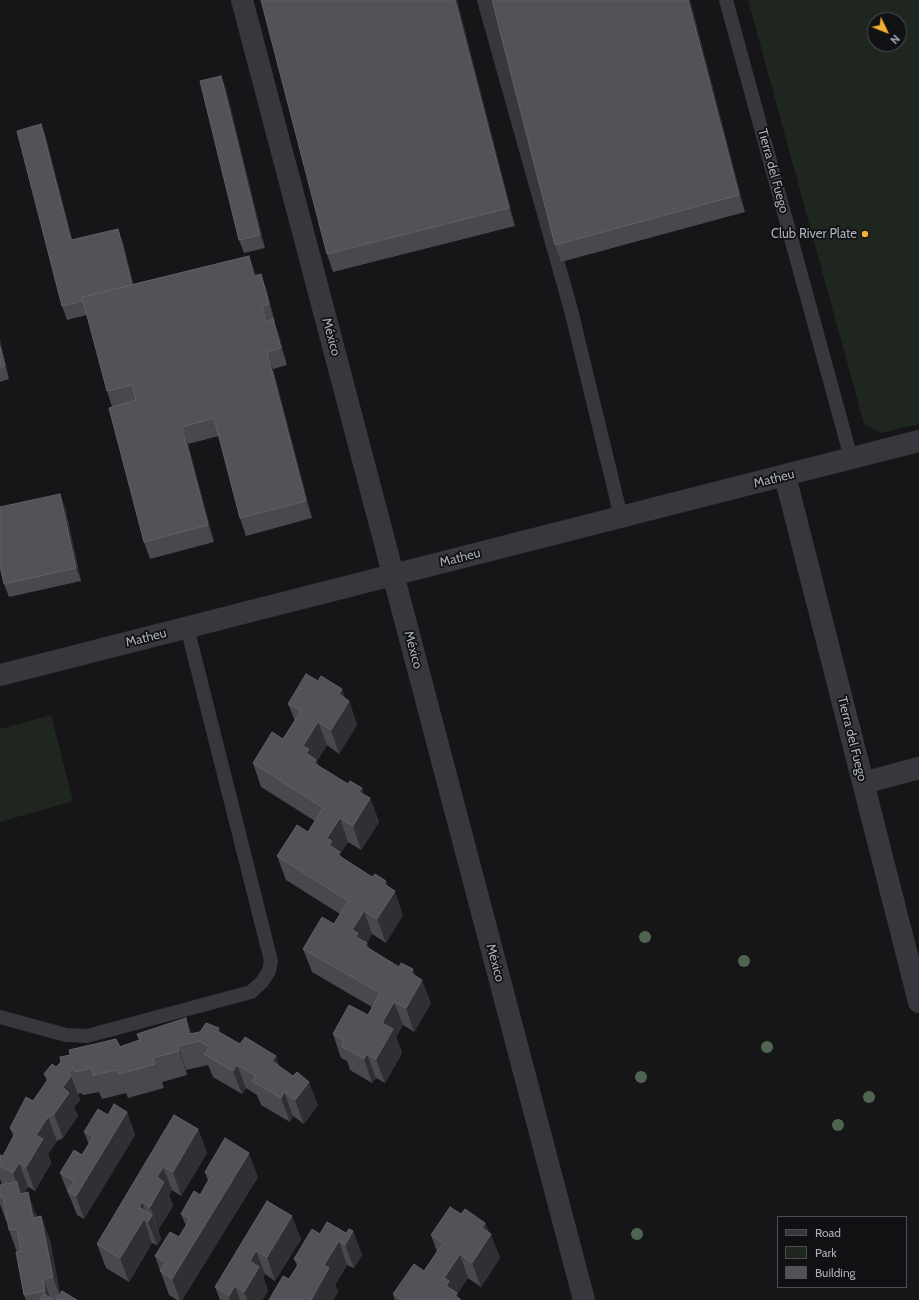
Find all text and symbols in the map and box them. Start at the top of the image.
north arrow [867,12,907,52]
text: N [887,32,903,47]
street label: Tierra del Fuego [754,127,792,215]
place label: Club River Plate [771,226,857,242]
marker: Club River Plate [860,229,870,239]
street label: México [318,316,344,358]
street label: Matheu [752,466,796,492]
street label: Matheu [438,545,482,571]
street label: Matheu [124,625,168,651]
street label: México [400,629,426,671]
street label: Tierra del Fuego [834,695,870,783]
street label: México [482,942,508,984]
legend [777,1216,907,1288]
text: Road [815,1225,841,1240]
text: Park [815,1245,837,1260]
text: Building [815,1265,856,1280]

